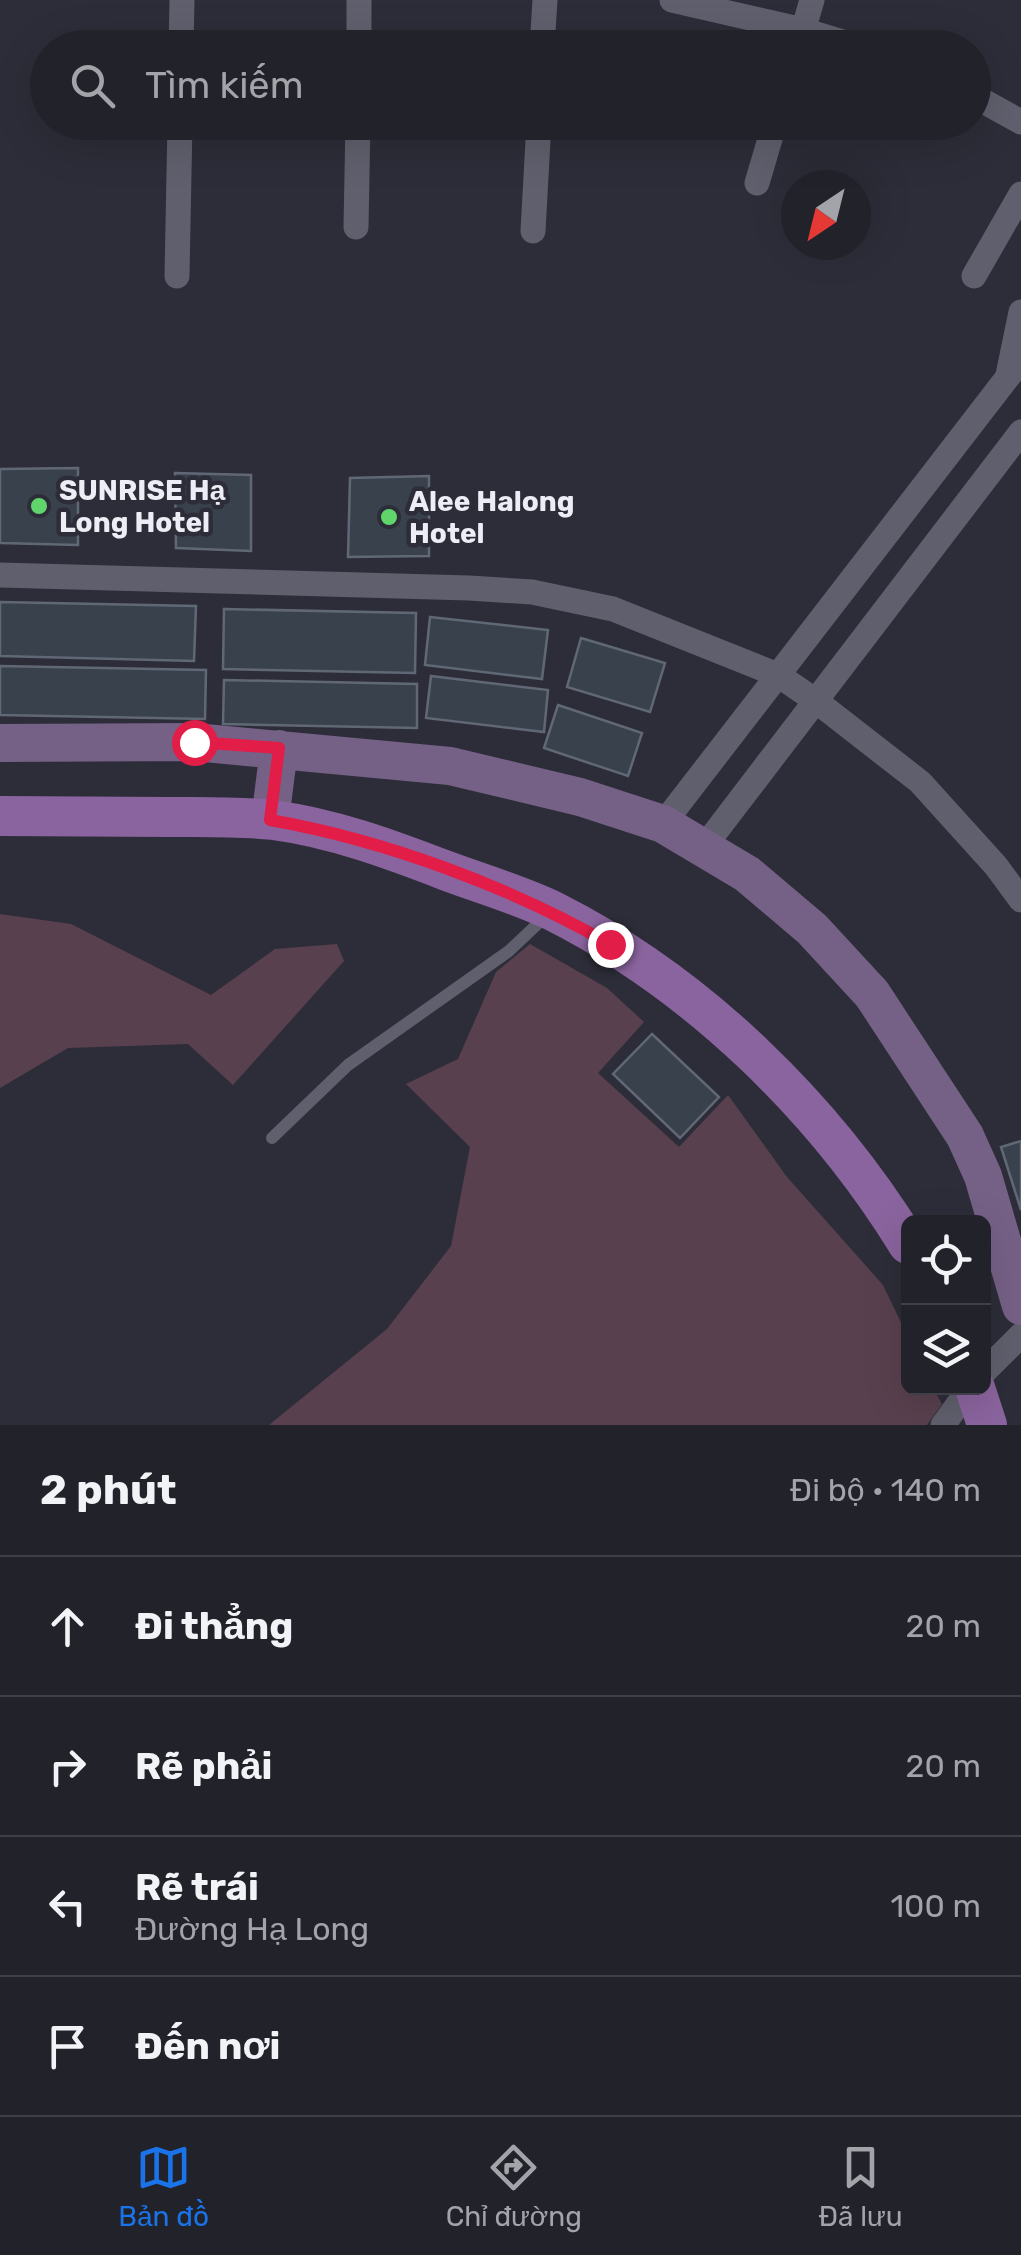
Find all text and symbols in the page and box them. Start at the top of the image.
search box [30,30,991,140]
icon: search [65,58,120,113]
text: Tìm kiếm [145,62,303,108]
north arrow [781,170,871,260]
place label: SUNRISE Hạ Long Hotel [59,474,226,539]
place label: Alee Halong Hotel [409,485,575,550]
marker: SUNRISE Hạ Long Hotel [28,495,50,517]
marker: Alee Halong Hotel [378,506,400,528]
route start [172,720,218,766]
route end [588,922,634,968]
map controls [901,1215,991,1395]
button: locate [901,1215,991,1305]
button: layers [901,1305,991,1395]
text: 2 phút [40,1465,177,1515]
text: Đi bộ · 140 m [790,1471,981,1509]
icon: ahead [40,1599,95,1654]
text: Đi thẳng [135,1603,293,1649]
text: 20 m [906,1607,981,1645]
icon: right [40,1739,95,1794]
text: Rẽ phải [135,1743,272,1789]
text: 20 m [906,1747,981,1785]
text: Rẽ trái [135,1864,259,1910]
icon: left [40,1879,95,1934]
text: 100 m [890,1887,981,1925]
text: Đường Hạ Long [135,1910,369,1948]
icon: arrive [40,2019,95,2074]
text: Đến nơi [135,2023,280,2069]
tab: Bản đồ [118,2140,209,2233]
tab: Chỉ đường [446,2140,582,2233]
tab: Đã lưu [818,2140,903,2233]

